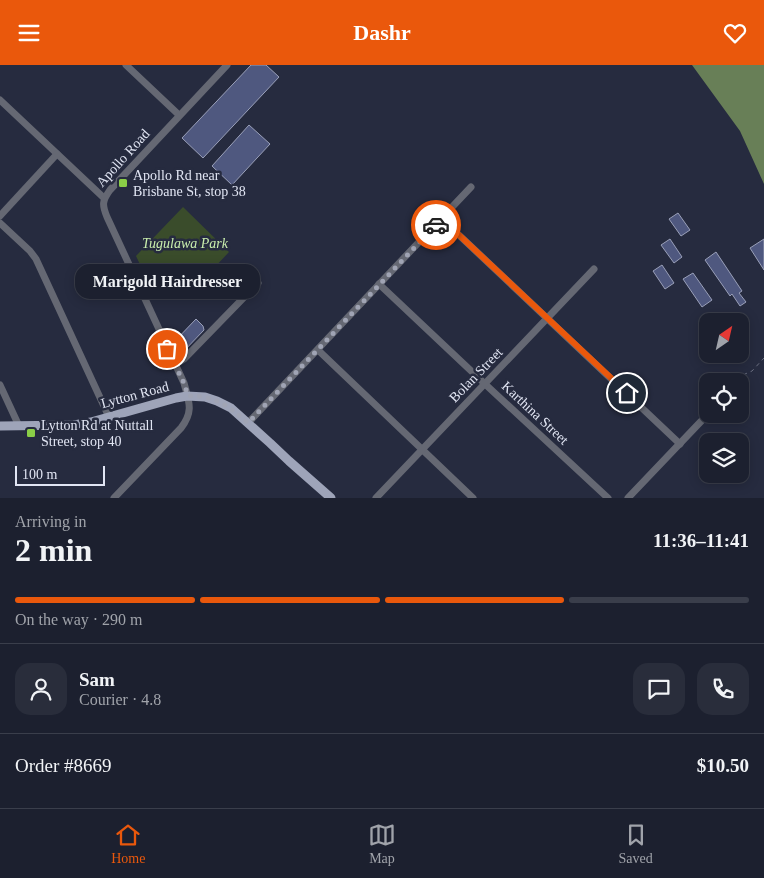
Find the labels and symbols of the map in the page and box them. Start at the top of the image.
street label: Apollo Road [93,126,153,190]
place label: Apollo Rd near Brisbane St, stop 38 [133,168,246,199]
marker: Apollo Rd near Brisbane St, stop 38 [117,177,129,189]
courier [411,200,461,250]
park label: Tugulawa Park [142,236,229,251]
callout: Marigold Hairdresser [74,264,260,299]
north arrow [699,313,749,363]
pin [146,328,188,370]
street label: Bolan Street [446,345,506,405]
pin [606,372,648,414]
street label: Karthina Street [499,378,571,448]
street label: Lytton Road [99,379,171,411]
place label: Lytton Rd at Nuttall Street, stop 40 [41,418,153,449]
marker: Lytton Rd at Nuttall Street, stop 40 [25,427,37,439]
scale bar [15,463,105,486]

